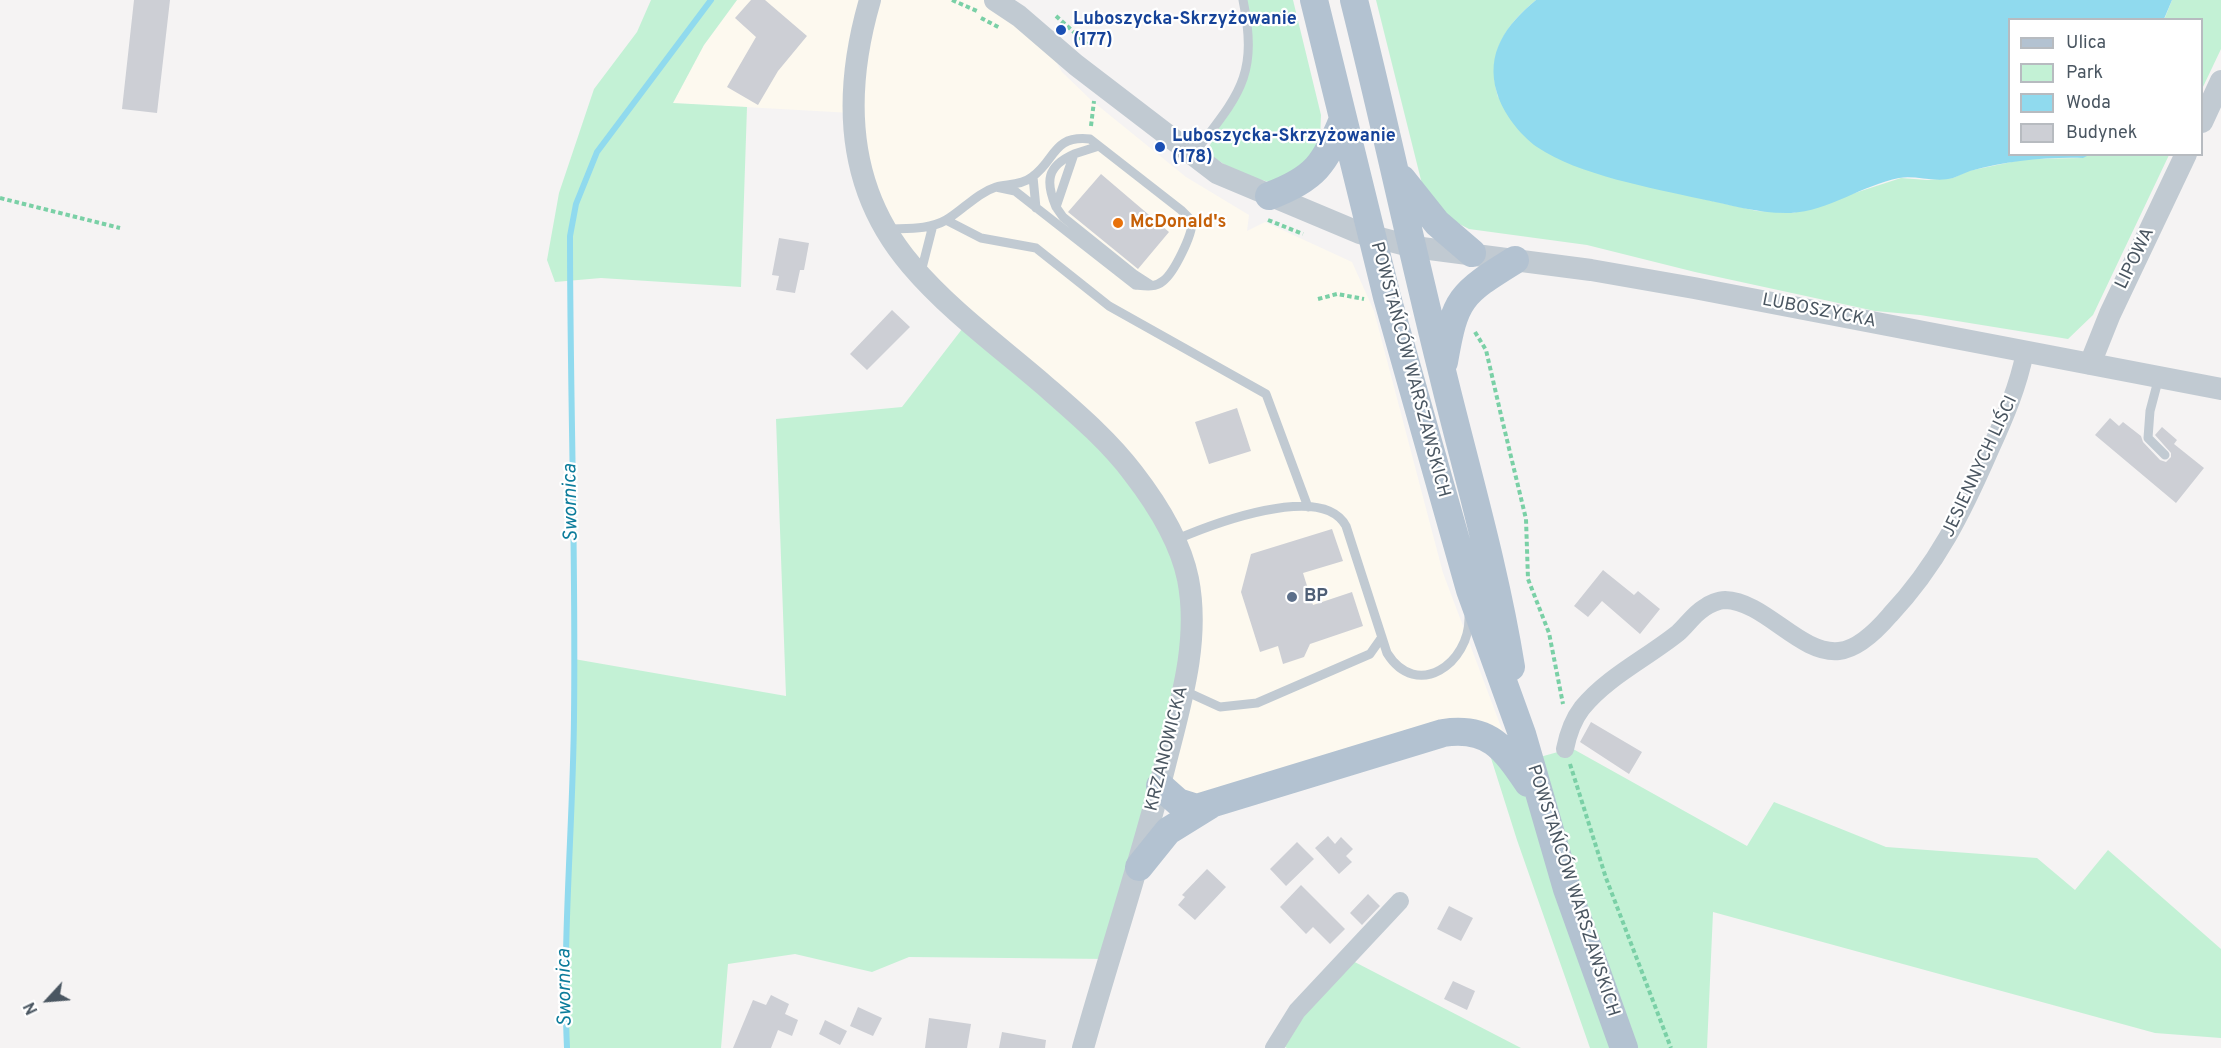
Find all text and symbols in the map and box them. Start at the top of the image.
place label: Luboszycka-Skrzyżowanie (177) [1073,9,1297,52]
legend [2008,18,2203,156]
marker: Luboszycka-Skrzyżowanie (177) [1054,23,1068,37]
text: Ulica [2066,32,2106,55]
text: Park [2066,62,2103,85]
text: Woda [2066,92,2111,115]
text: Budynek [2066,122,2137,145]
place label: Luboszycka-Skrzyżowanie (178) [1172,126,1396,168]
marker: Luboszycka-Skrzyżowanie (178) [1153,140,1167,154]
place label: McDonald's [1130,212,1226,234]
marker: McDonald's [1111,216,1125,230]
street label: LIPOWA [2112,225,2160,293]
street label: POWSTAŃCÓW WARSZAWSKICH [1364,240,1454,500]
street label: LUBOSZYCKA [1760,290,1878,334]
street label: JESIENNYCH LIŚCI [1939,393,2023,541]
water label: Swornica [559,464,585,542]
place label: BP [1304,586,1328,608]
marker: BP [1285,590,1299,604]
street label: KRZANOWICKA [1142,684,1194,814]
street label: POWSTAŃCÓW WARSZAWSKICH [1521,762,1623,1020]
water label: Swornica [553,949,579,1027]
north arrow [18,970,78,1030]
text: N [20,998,43,1017]

